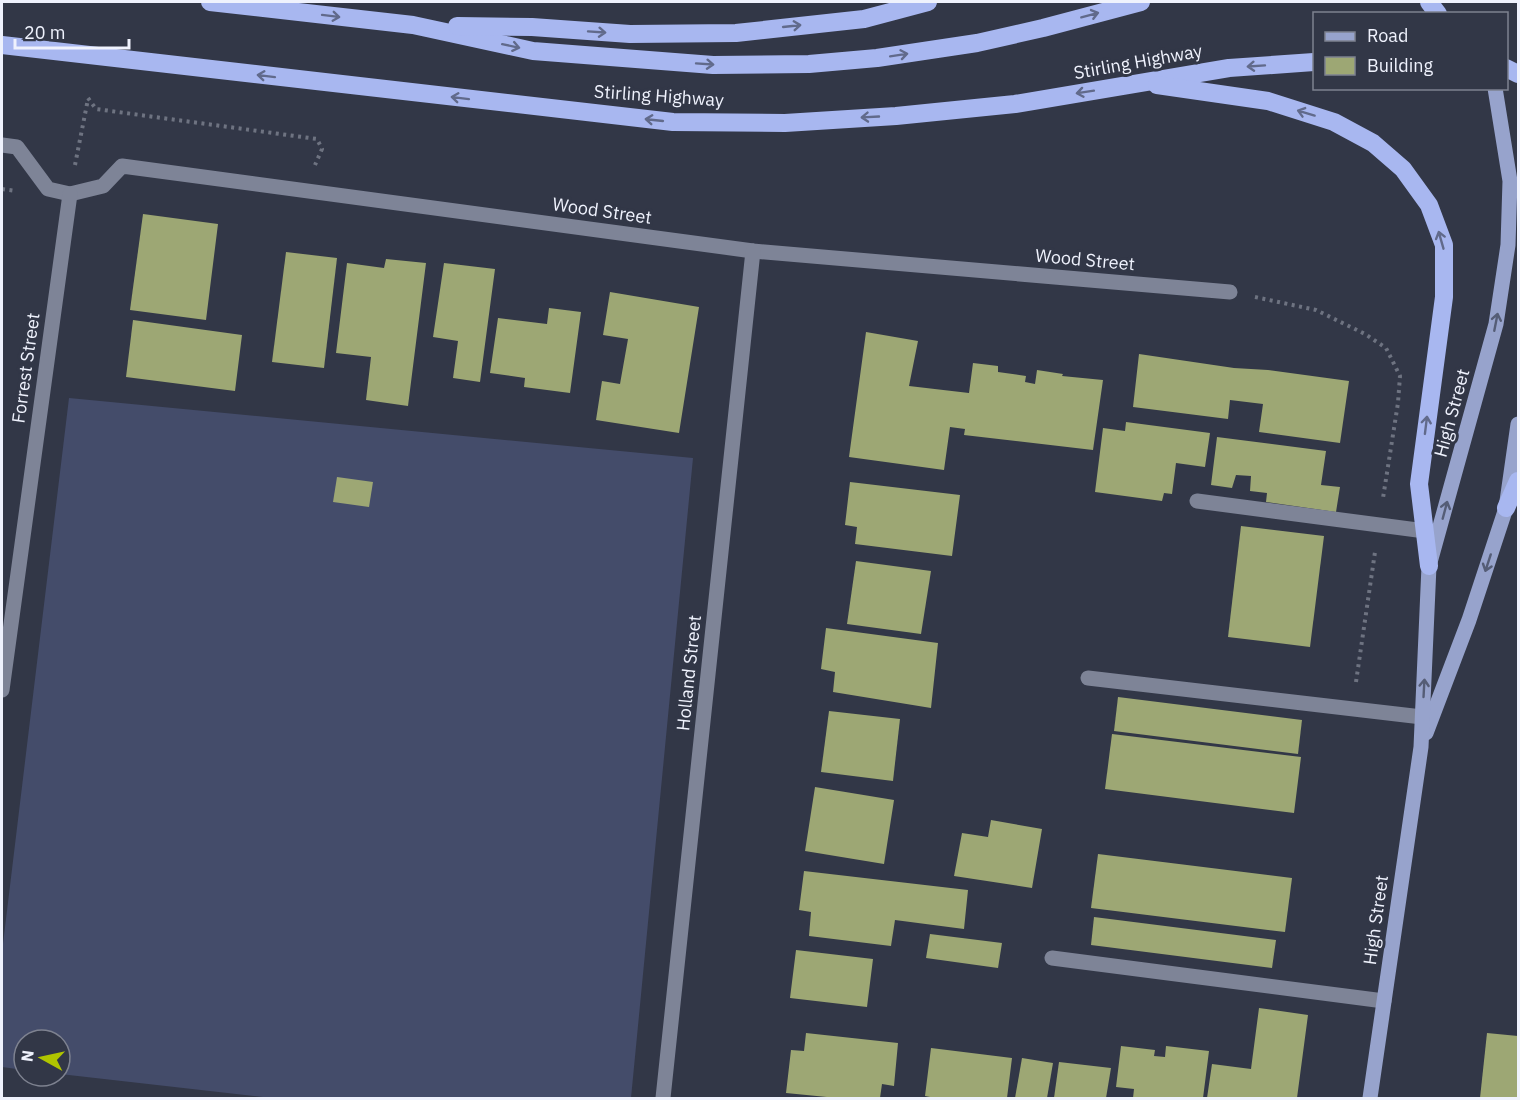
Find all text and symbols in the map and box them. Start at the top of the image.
one-way arrow [1080,9,1099,20]
one-way arrow [320,10,340,21]
scale bar [15,12,129,50]
legend [1313,12,1508,90]
text: 20 m [24,21,66,44]
one-way arrow [781,21,801,32]
text: Road [1367,24,1408,47]
one-way arrow [587,26,607,37]
street label: Stirling Highway [1072,39,1204,84]
one-way arrow [501,41,520,52]
one-way arrow [889,49,909,60]
text: Building [1367,54,1434,77]
one-way arrow [695,59,714,70]
one-way arrow [1247,61,1267,72]
one-way arrow [257,70,277,81]
street label: Stirling Highway [593,79,725,112]
one-way arrow [1075,87,1095,98]
one-way arrow [451,92,470,103]
one-way arrow [1297,107,1316,118]
one-way arrow [861,112,881,123]
one-way arrow [645,114,665,125]
street label: Wood Street [551,192,653,229]
one-way arrow [1435,230,1446,249]
street label: Wood Street [1034,244,1136,275]
street label: Forrest Street [6,311,45,425]
one-way arrow [1491,313,1502,332]
street label: High Street [1429,366,1474,460]
one-way arrow [1421,416,1432,436]
one-way arrow [1440,501,1451,520]
one-way arrow [1481,553,1492,572]
street label: Holland Street [671,614,706,732]
one-way arrow [1418,679,1429,699]
street label: High Street [1358,873,1393,966]
north arrow [12,1028,72,1088]
text: N [16,1049,38,1063]

